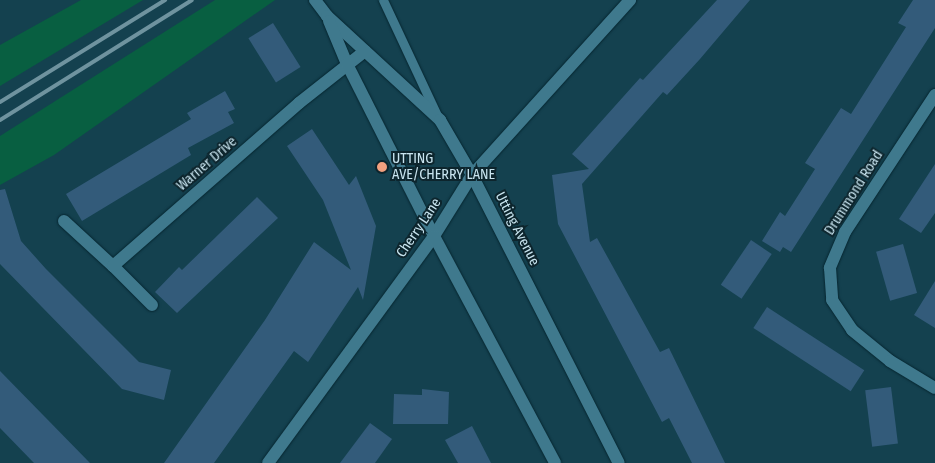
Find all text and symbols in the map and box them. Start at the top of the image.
street label: Warner Drive [174,133,240,195]
street label: Drummond Road [821,148,887,238]
place label: UTTING AVE/CHERRY LANE [392,151,495,184]
marker: UTTING AVE/CHERRY LANE [376,161,388,173]
street label: Utting Avenue [491,189,543,269]
street label: Cherry Lane [393,195,445,261]

